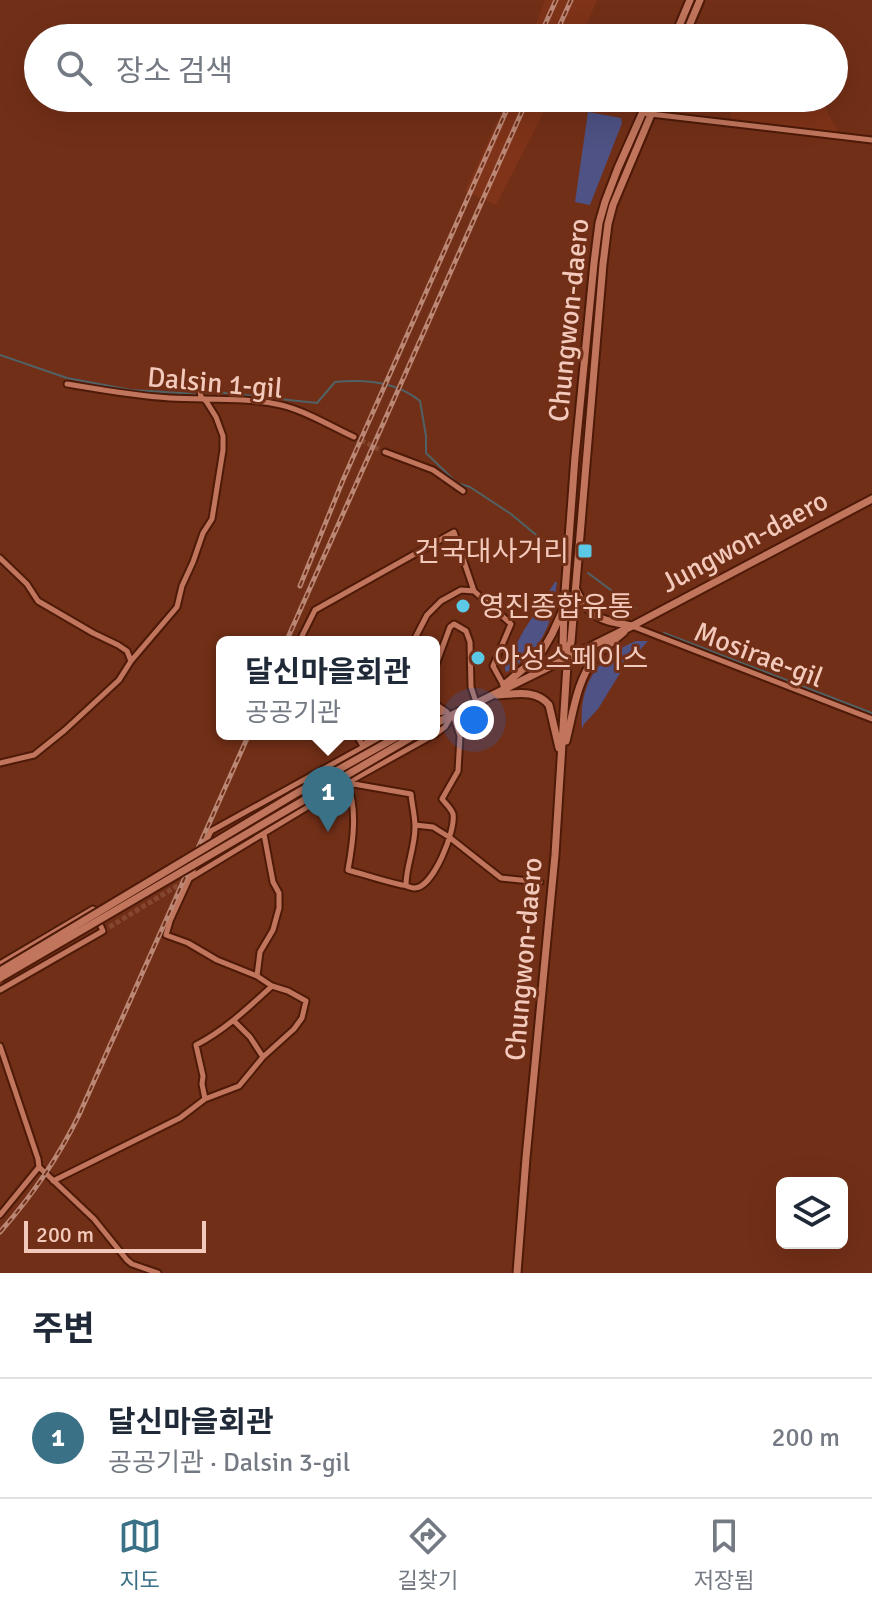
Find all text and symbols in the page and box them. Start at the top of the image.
search box [24,24,848,112]
icon: search [52,46,96,90]
text: 장소 검색 [116,53,233,90]
street label: Chungwon-daero [541,217,597,423]
street label: Dalsin 1-gil [146,360,284,406]
street label: Jungwon-daero [655,484,834,600]
place label: 건국대사거리 [414,535,569,569]
marker: 건국대사거리 [576,542,594,560]
place label: 영진종합유통 [479,590,634,624]
marker: 영진종합유통 [454,597,472,615]
street label: Mosirae-gil [689,615,828,695]
popup [216,636,440,740]
place label: 아성스페이스 [494,642,649,676]
marker: 아성스페이스 [469,649,487,667]
text: 달신마을회관 [245,654,411,691]
text: 공공기관 [245,697,341,729]
your location [454,700,494,740]
pin: 1 [302,766,354,832]
street label: Chungwon-daero [498,856,550,1062]
map controls [776,1177,848,1249]
button: layers [776,1177,848,1249]
scale bar [24,1217,206,1253]
text: 200 m [36,1221,94,1248]
text: 주변 [32,1308,95,1350]
text: 달신마을회관 [108,1404,274,1441]
text: 1 [51,1422,65,1454]
text: 200 m [771,1422,840,1454]
text: 공공기관 · Dalsin 3-gil [108,1447,350,1479]
tab: 지도 [118,1514,162,1594]
tab: 길찾기 [397,1514,458,1594]
tab: 저장됨 [693,1514,754,1594]

